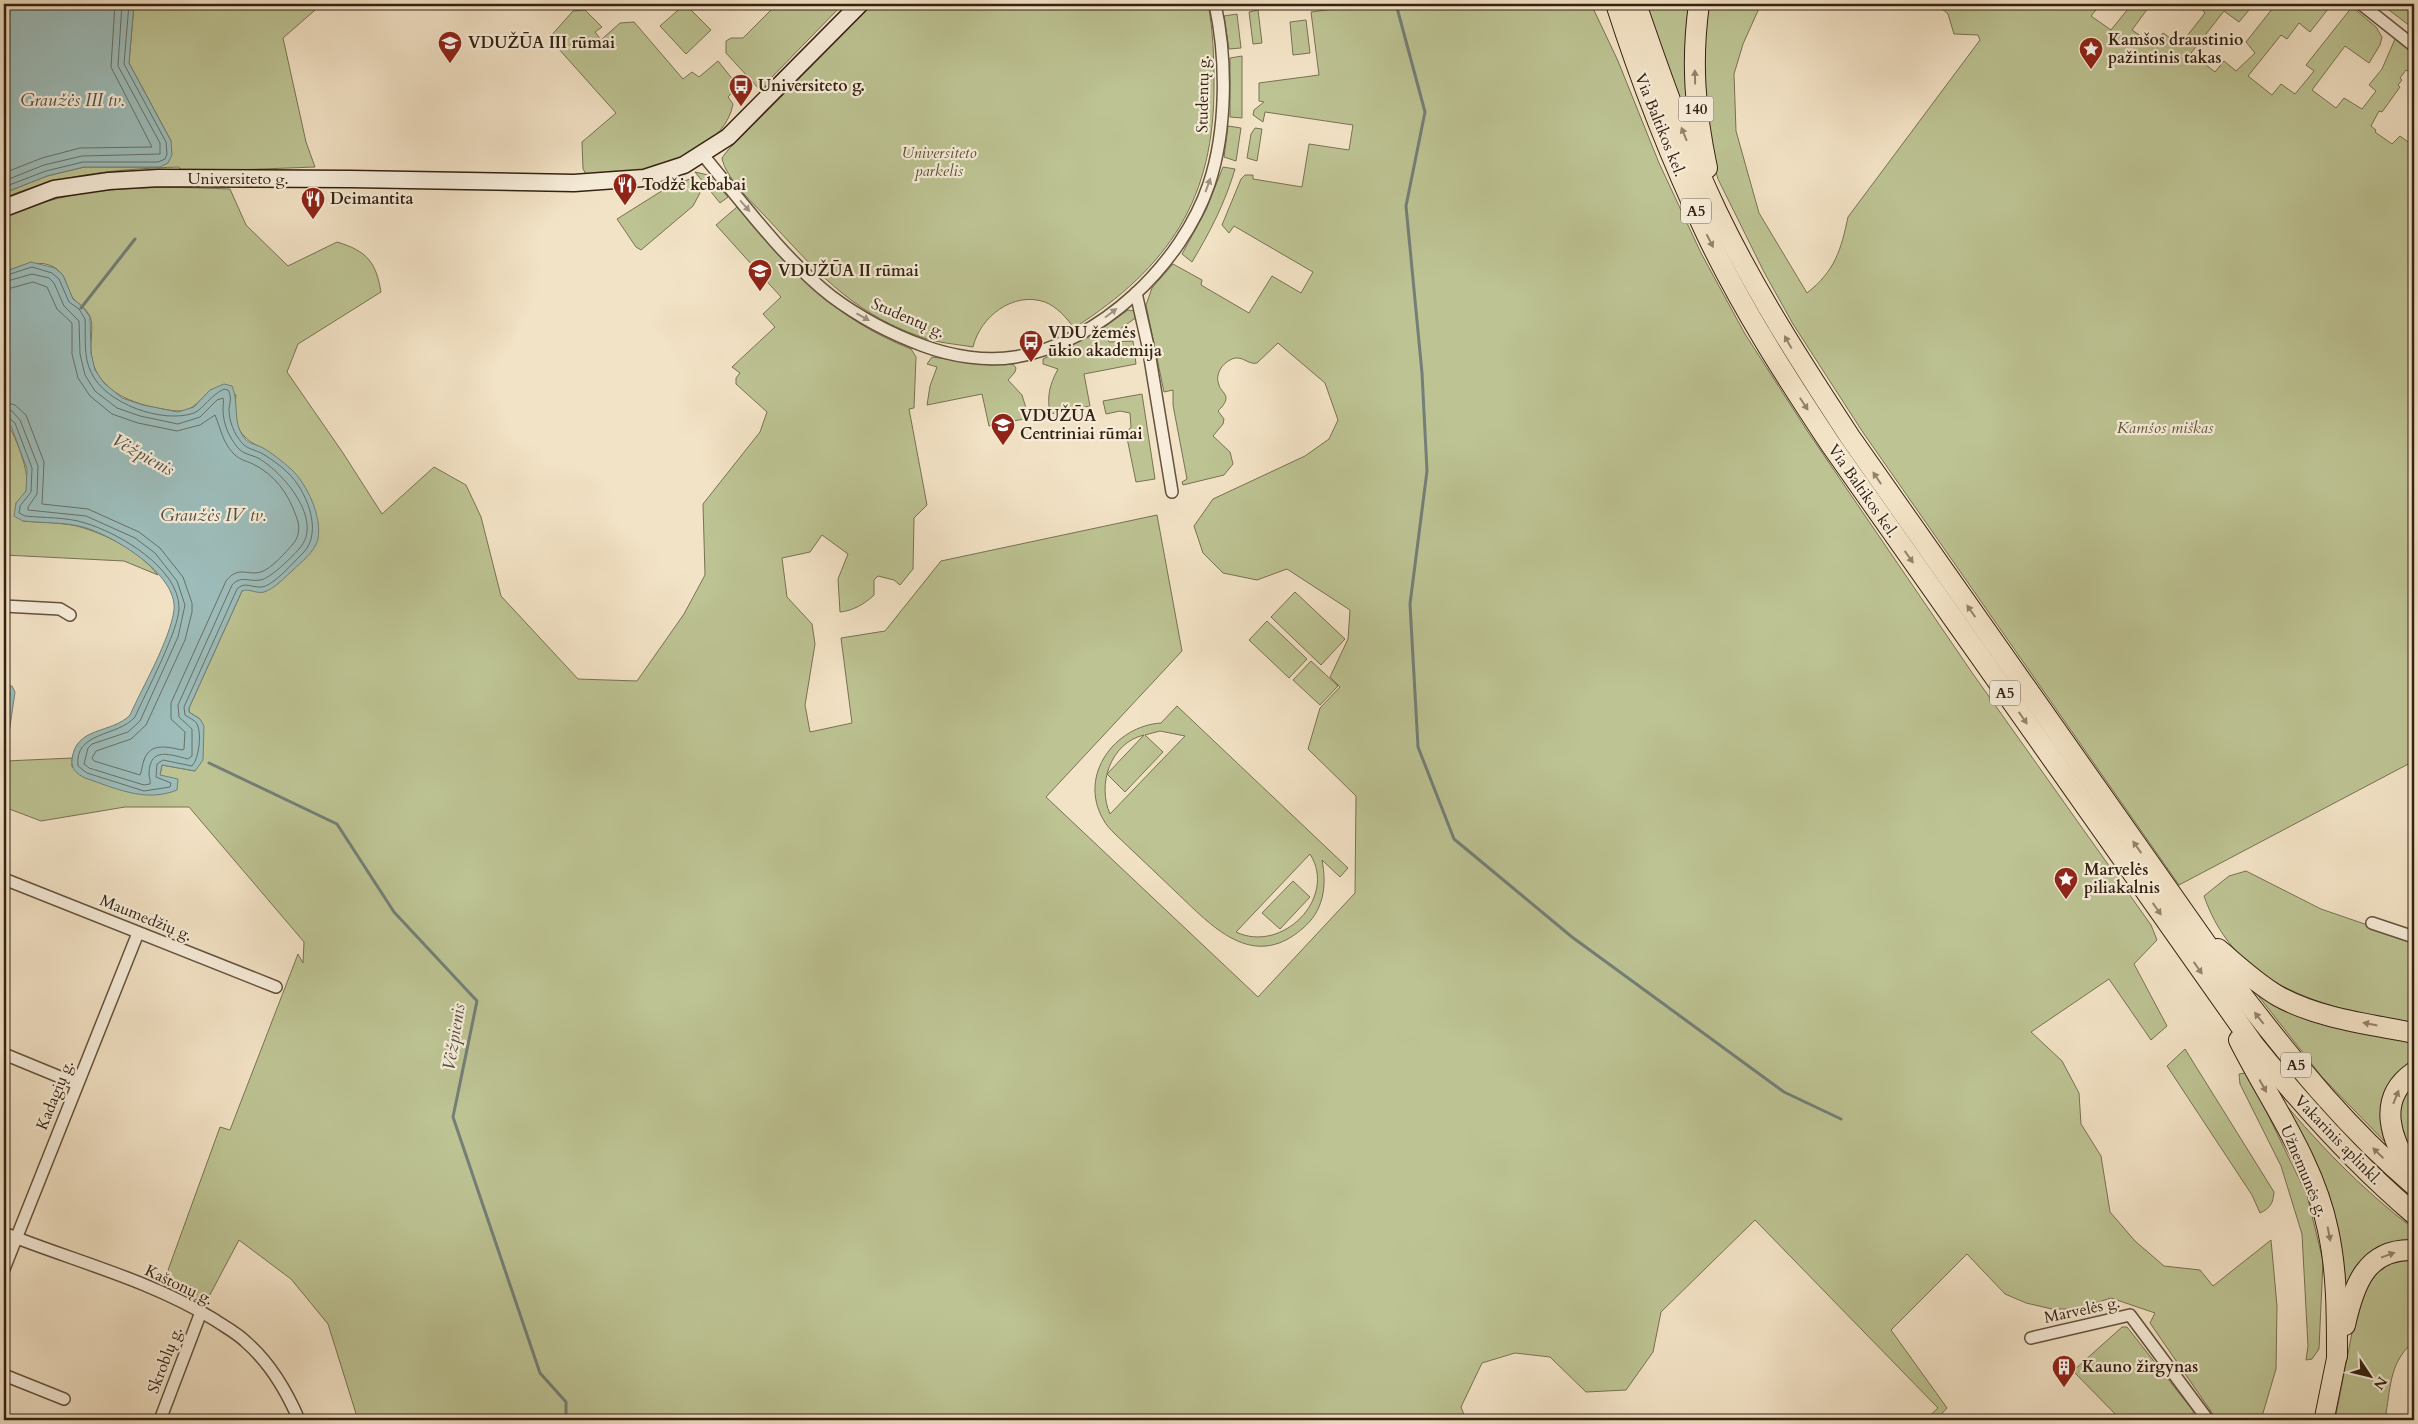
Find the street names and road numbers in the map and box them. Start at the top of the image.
street label: Studentų g. [1191,55,1215,133]
street label: Via Baltikos kel. [1629,70,1691,180]
road number: 140 [1678,96,1714,122]
street label: Universiteto g. [187,168,289,190]
road number: A5 [1681,198,1711,224]
street label: Studentų g. [868,293,948,343]
street label: Via Baltikos kel. [1823,440,1903,542]
road number: A5 [1990,680,2020,706]
street label: Maumedžių g. [97,889,195,947]
road number: A5 [2281,1052,2311,1078]
street label: Kadagių g. [31,1057,79,1133]
street label: Vakarinis aplinkl. [2289,1090,2387,1190]
street label: Užnemunės g. [2275,1122,2333,1220]
street label: Kaštonų g. [141,1260,217,1310]
street label: Marvelės g. [2042,1291,2122,1329]
street label: Skroblų g. [142,1323,188,1397]

